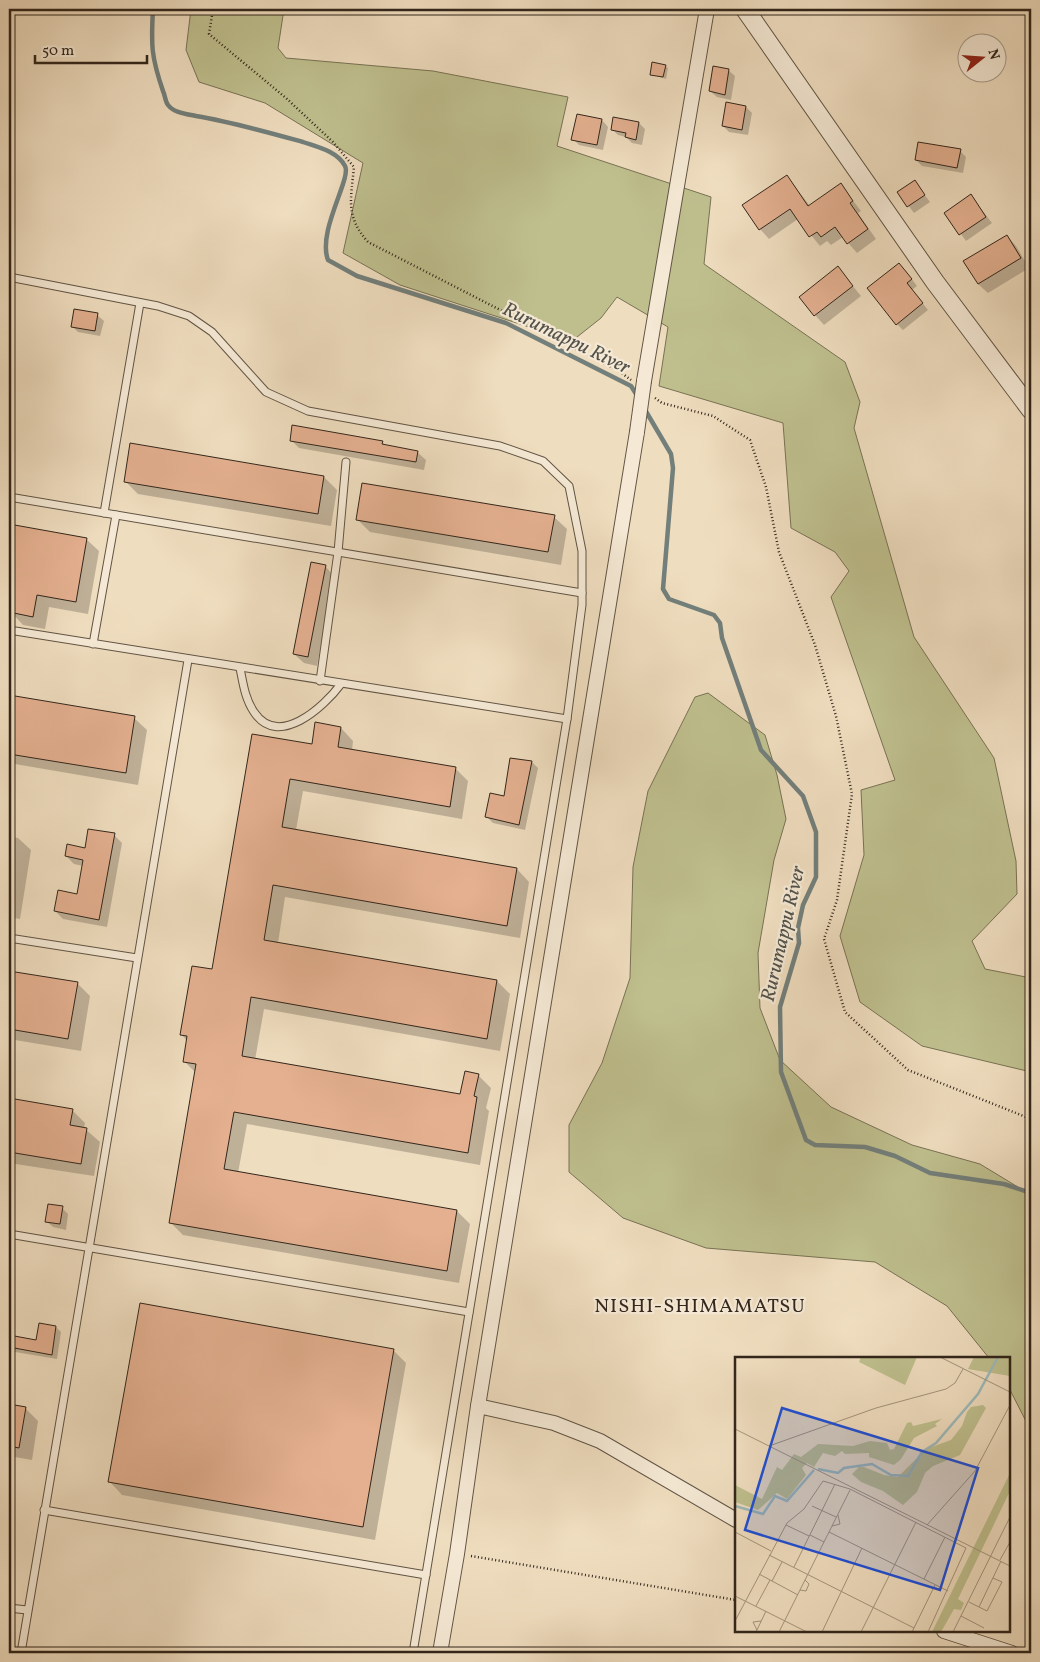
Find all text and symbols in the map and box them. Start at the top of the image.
scale bar [35,32,148,64]
north arrow [958,32,1008,82]
text: 50 m [42,41,74,62]
text: N [982,47,1004,62]
water label: Rurumappu River [497,296,635,382]
water label: Rurumappu River [755,863,813,1005]
district label: NISHI-SHIMAMATSU [594,1293,806,1321]
inset map [735,1357,1010,1632]

